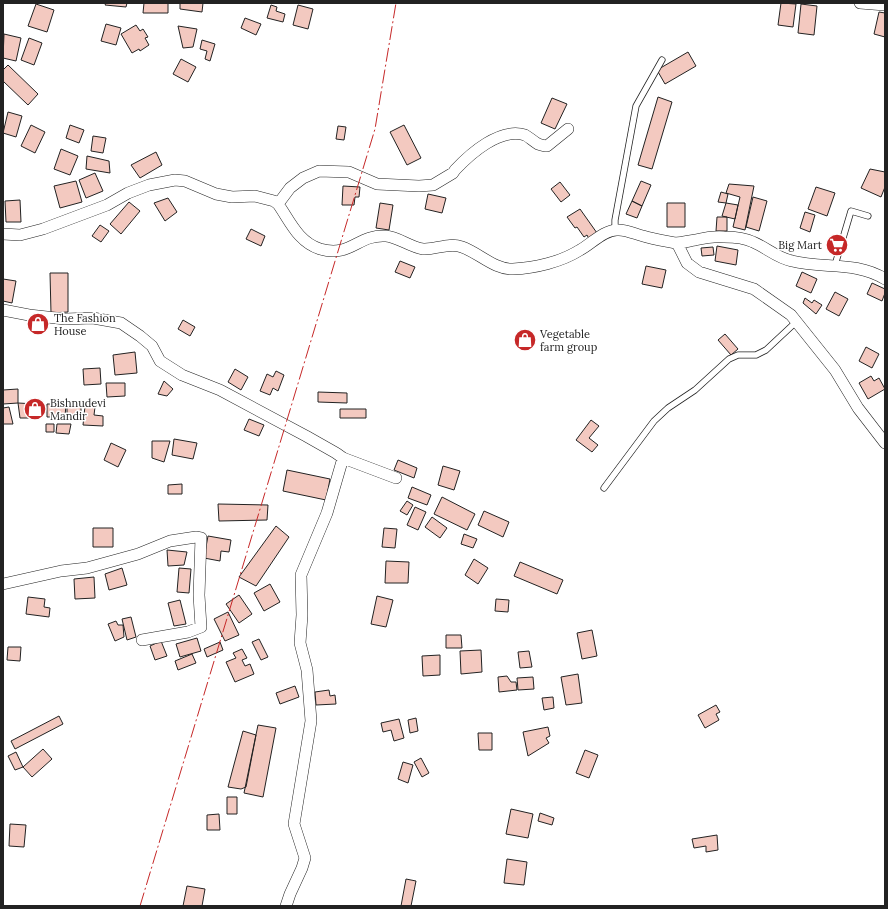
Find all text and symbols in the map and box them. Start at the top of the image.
supermarket icon: Big Mart [824,232,850,258]
place label: Big Mart [778,238,823,252]
shop icon: The Fashion House [25,311,51,337]
place label: The Fashion House [54,311,116,338]
shop icon: Vegetable farm group [512,327,538,353]
place label: Vegetable farm group [539,327,598,354]
shop icon: Bishnudevi Mandir [22,396,48,422]
place label: Bishnudevi Mandir [50,396,106,423]

